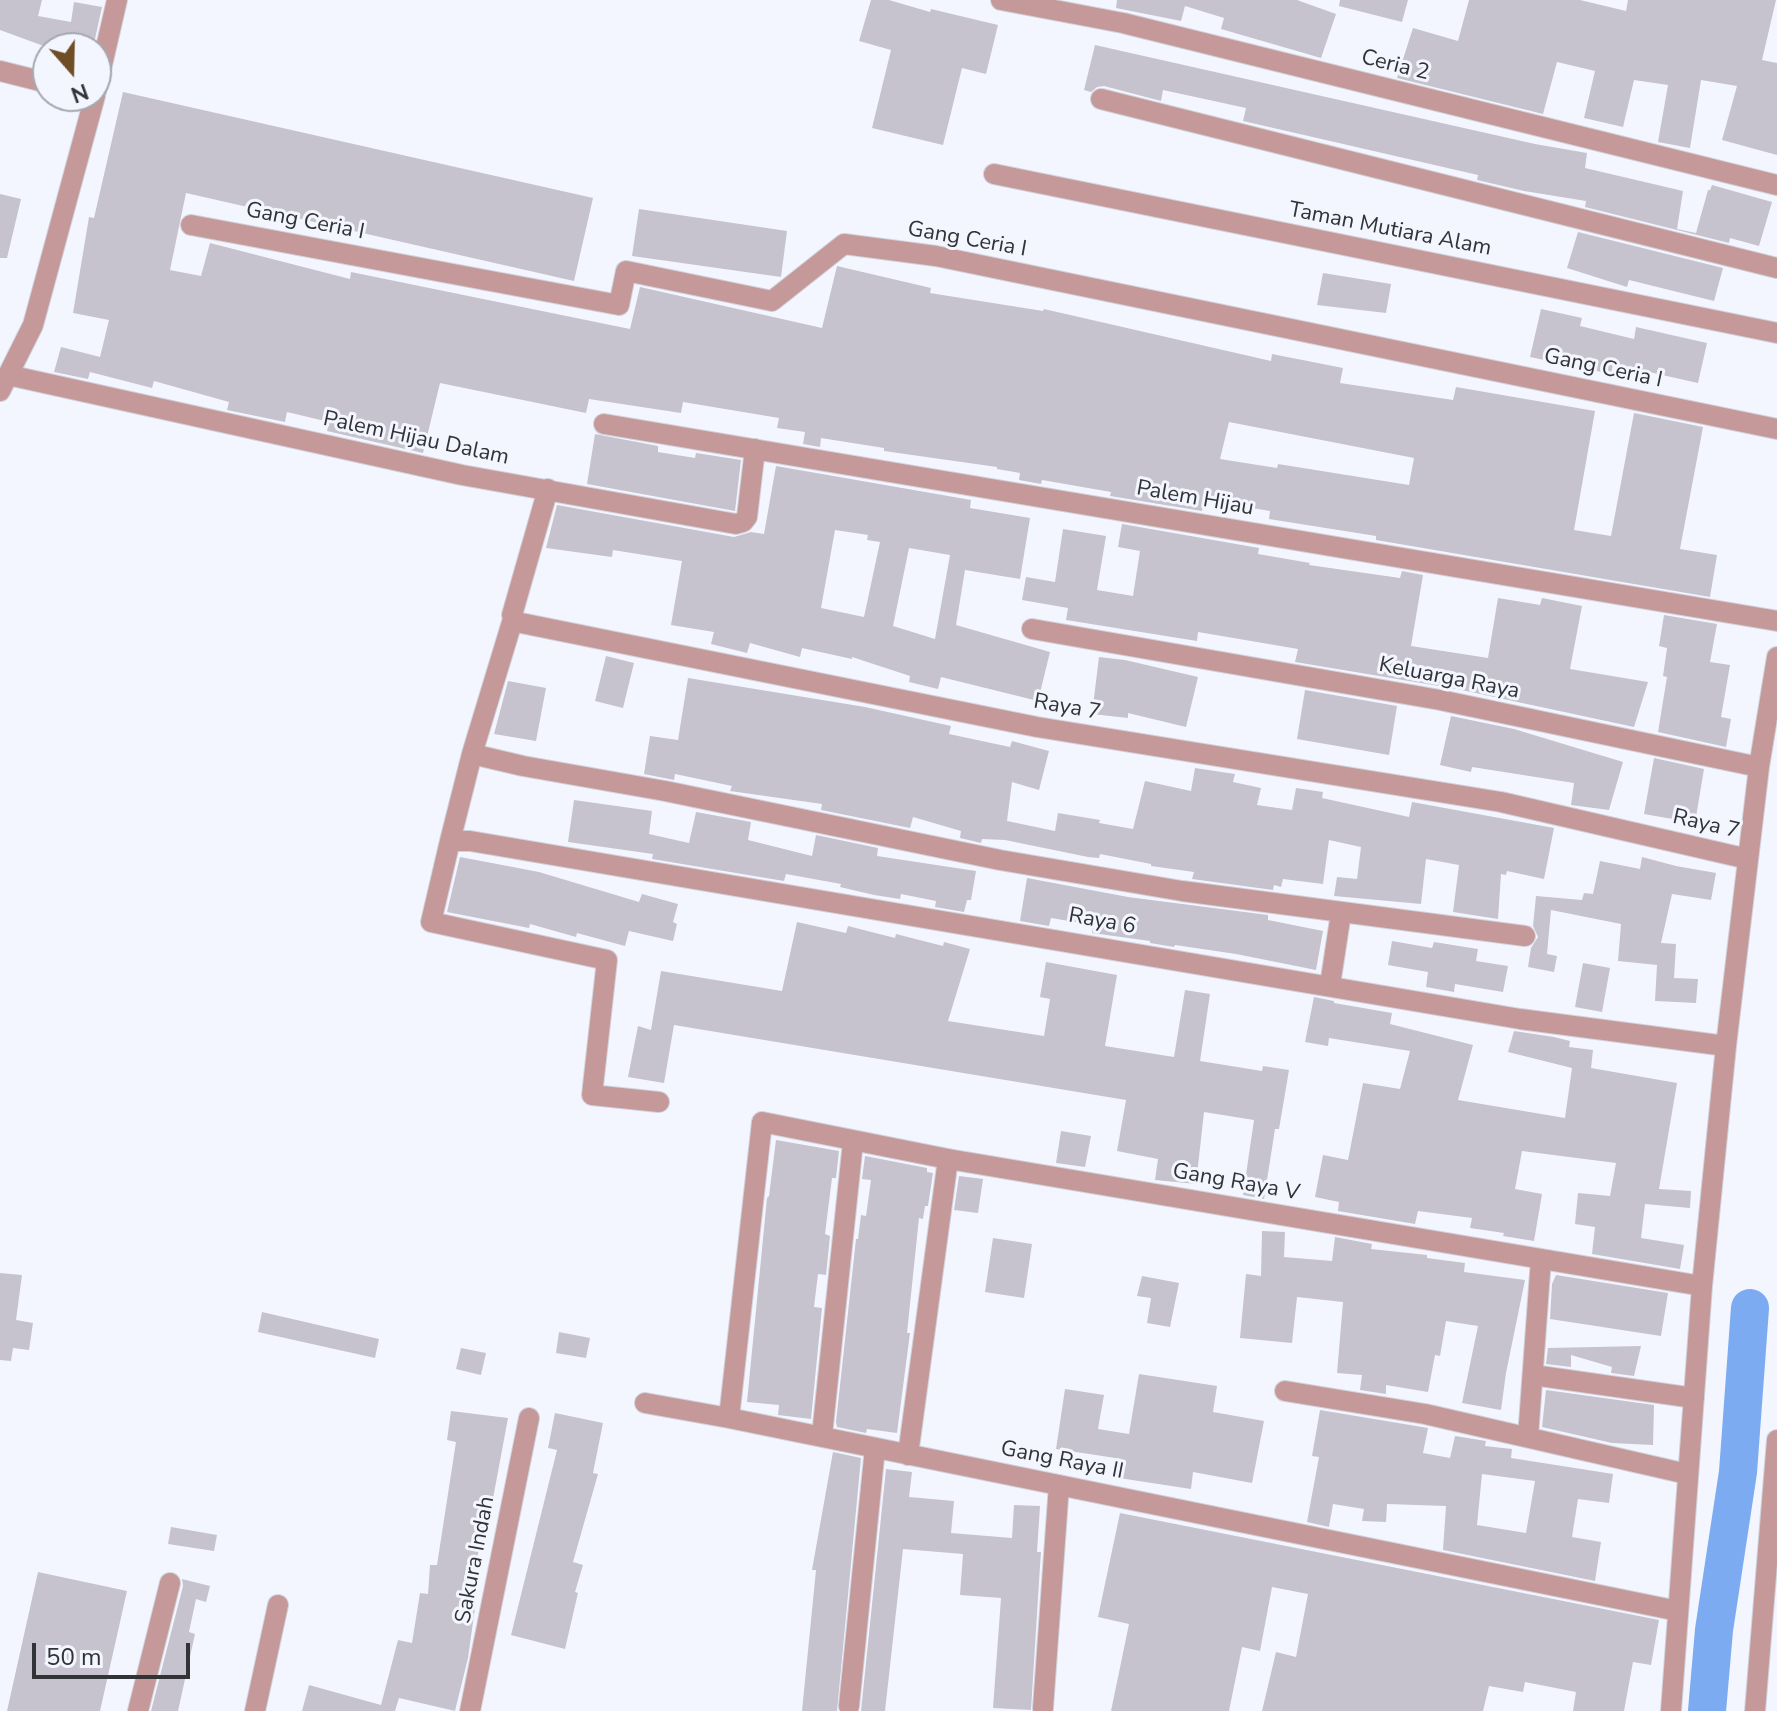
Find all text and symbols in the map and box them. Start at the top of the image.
north arrow [32,32,112,112]
street label: Ceria 2 [1358,45,1432,87]
text: N [67,76,92,110]
street label: Taman Mutiara Alam [1287,197,1493,263]
street label: Gang Ceria I [243,198,367,246]
street label: Gang Ceria I [905,217,1029,263]
street label: Gang Ceria I [1541,344,1665,394]
street label: Palem Hijau Dalam [321,406,511,472]
street label: Palem Hijau [1134,476,1256,522]
street label: Keluarga Raya [1376,652,1522,706]
street label: Raya 7 [1031,689,1103,727]
street label: Raya 7 [1670,805,1742,845]
street label: Raya 6 [1066,903,1138,941]
street label: Gang Raya V [1170,1159,1302,1207]
street label: Gang Raya II [998,1436,1126,1486]
street label: Sakura Indah [451,1494,501,1626]
scale bar [36,1627,194,1677]
text: 50 m [46,1641,102,1673]

